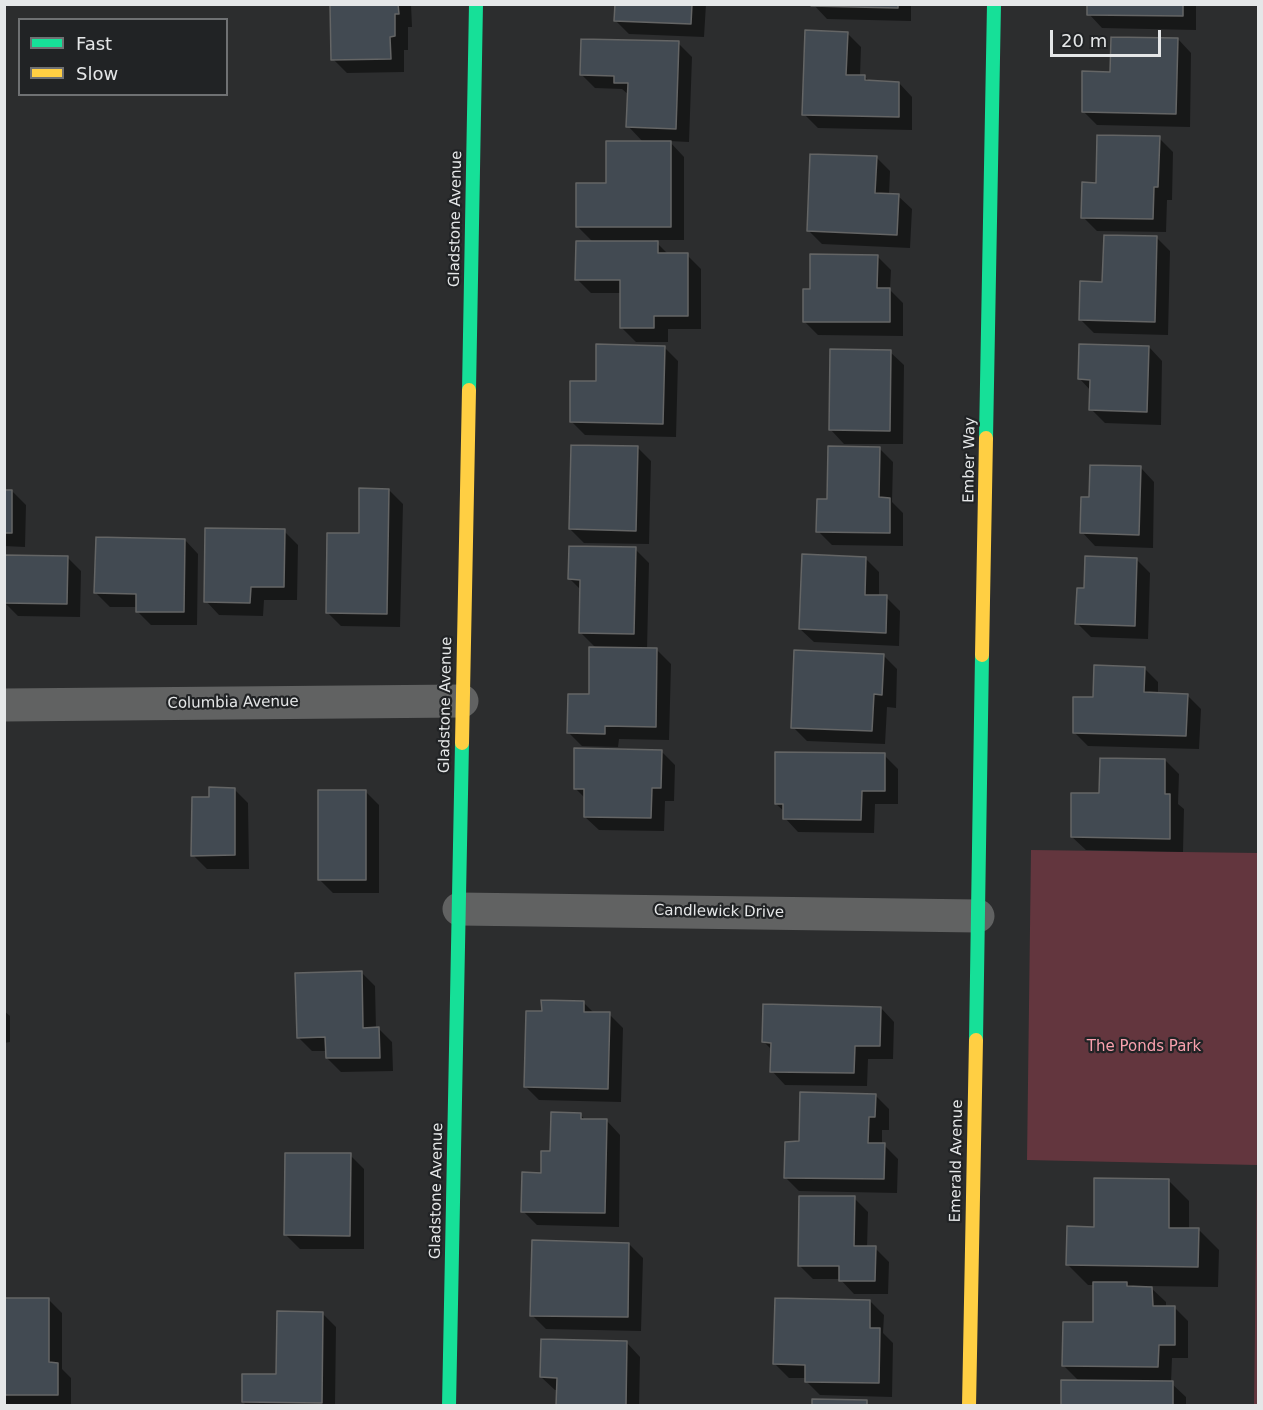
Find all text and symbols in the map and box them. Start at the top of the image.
legend [18,18,228,96]
scale bar [1053,18,1164,56]
text: 20 m [1061,30,1107,51]
text: Fast [76,33,112,54]
text: Slow [76,63,118,84]
street label: Gladstone Avenue [446,151,466,287]
street label: Ember Way [960,417,980,503]
street label: Gladstone Avenue [436,637,456,773]
street label: Columbia Avenue [167,693,299,713]
street label: Candlewick Drive [654,902,784,922]
park label: The Ponds Park [1087,1038,1201,1056]
street label: Emerald Avenue [947,1099,967,1223]
street label: Gladstone Avenue [427,1123,447,1259]

